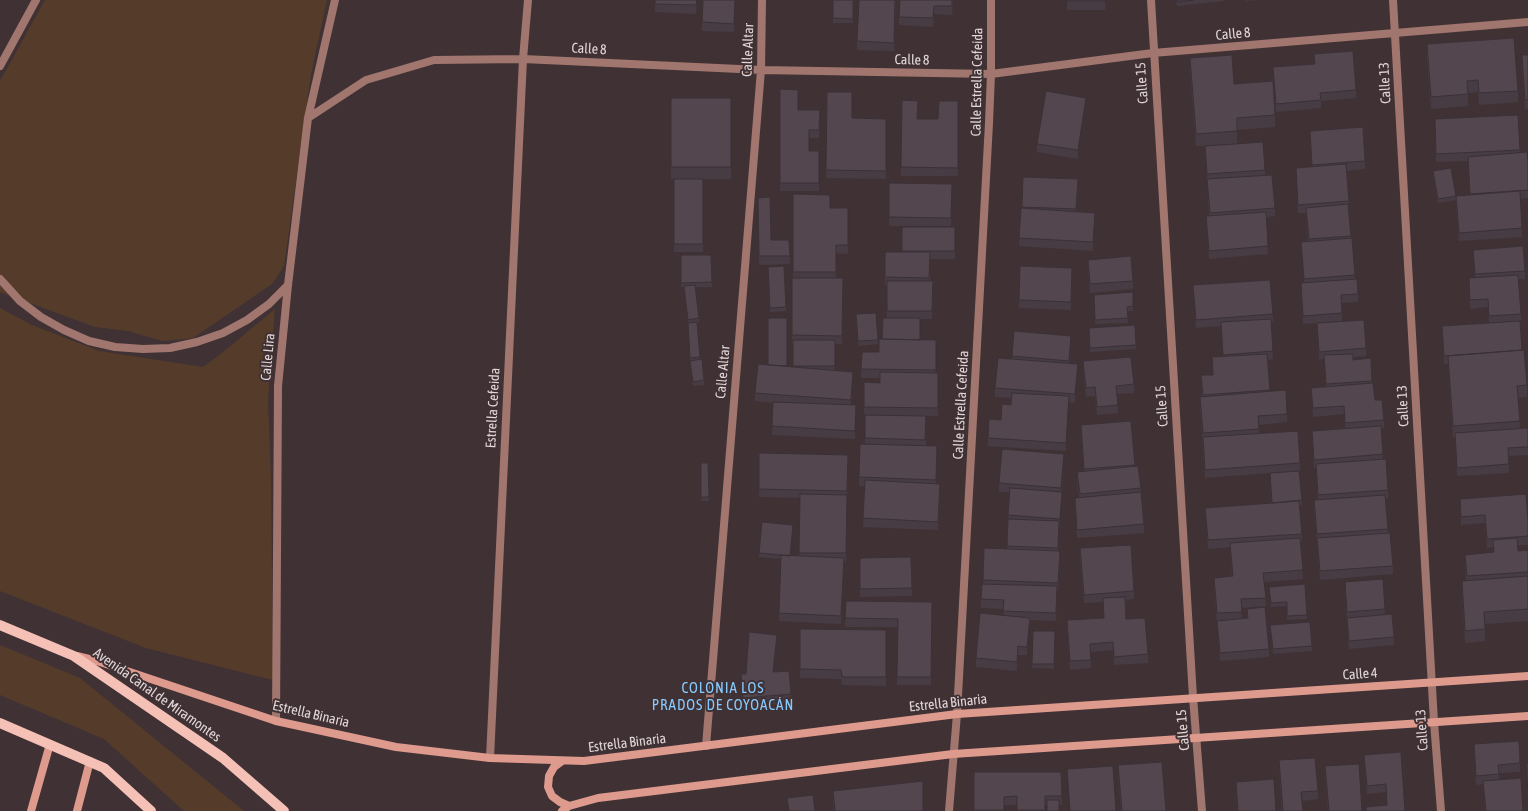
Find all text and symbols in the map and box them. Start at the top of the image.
street label: Calle Altar [739,23,757,77]
street label: Calle 8 [1215,24,1251,44]
street label: Calle Estrella Cefeida [968,27,986,137]
street label: Calle 8 [571,40,607,58]
street label: Calle 8 [894,51,930,69]
street label: Calle 15 [1132,62,1152,104]
street label: Calle 13 [1376,62,1394,104]
street label: Calle Lira [258,333,278,381]
street label: Calle Altar [712,345,734,399]
street label: Calle Estrella Cefeida [950,350,972,460]
street label: Estrella Cefeida [483,367,503,449]
street label: Calle 15 [1152,385,1172,427]
street label: Calle 13 [1394,385,1412,427]
street label: Avenida Canal de Miramontes [90,644,224,746]
street label: Calle 4 [1342,664,1378,684]
district label: COLONIA LOS PRADOS DE COYOACÁN [652,679,794,714]
street label: Estrella Binaria [908,691,988,715]
street label: Estrella Binaria [271,697,351,731]
street label: Calle 15 [1173,709,1193,751]
street label: Calle 13 [1412,709,1432,751]
street label: Estrella Binaria [587,730,667,756]

